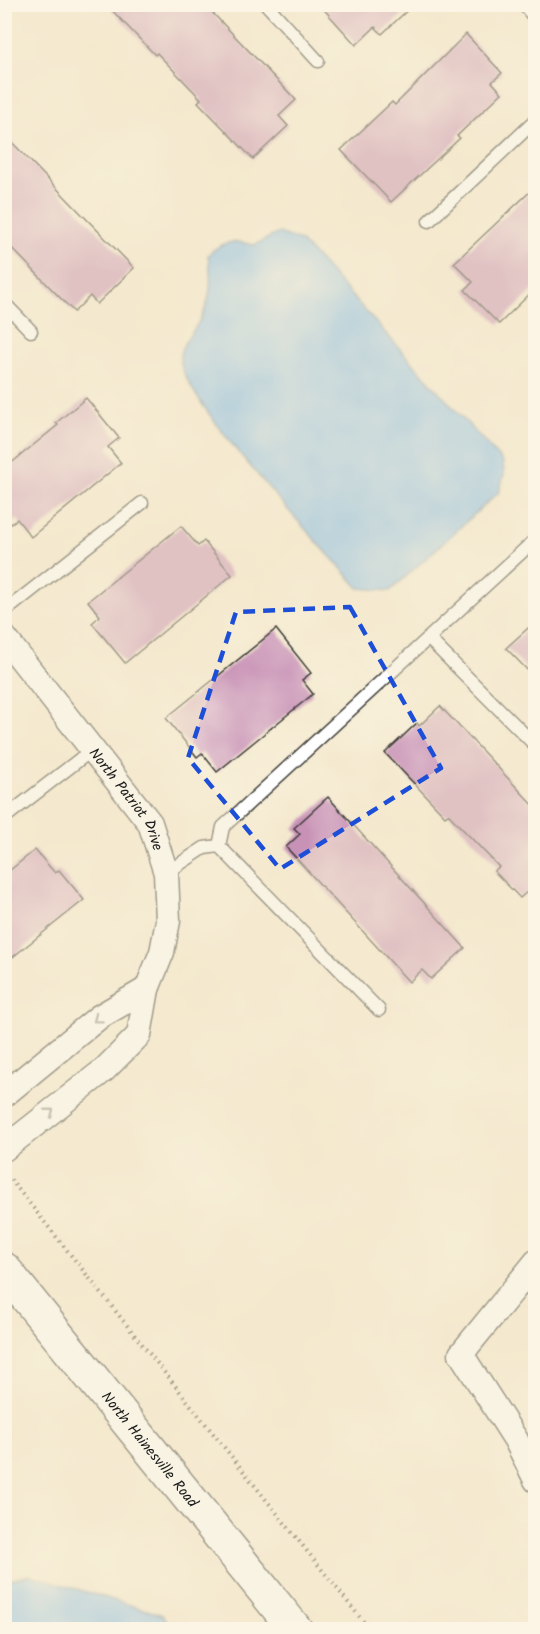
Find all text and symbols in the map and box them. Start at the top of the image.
street label: North Patriot Drive [82,743,169,854]
one-way arrow [92,1012,103,1023]
one-way arrow [44,1109,55,1120]
street label: North Hainesville Road [95,1387,204,1514]

